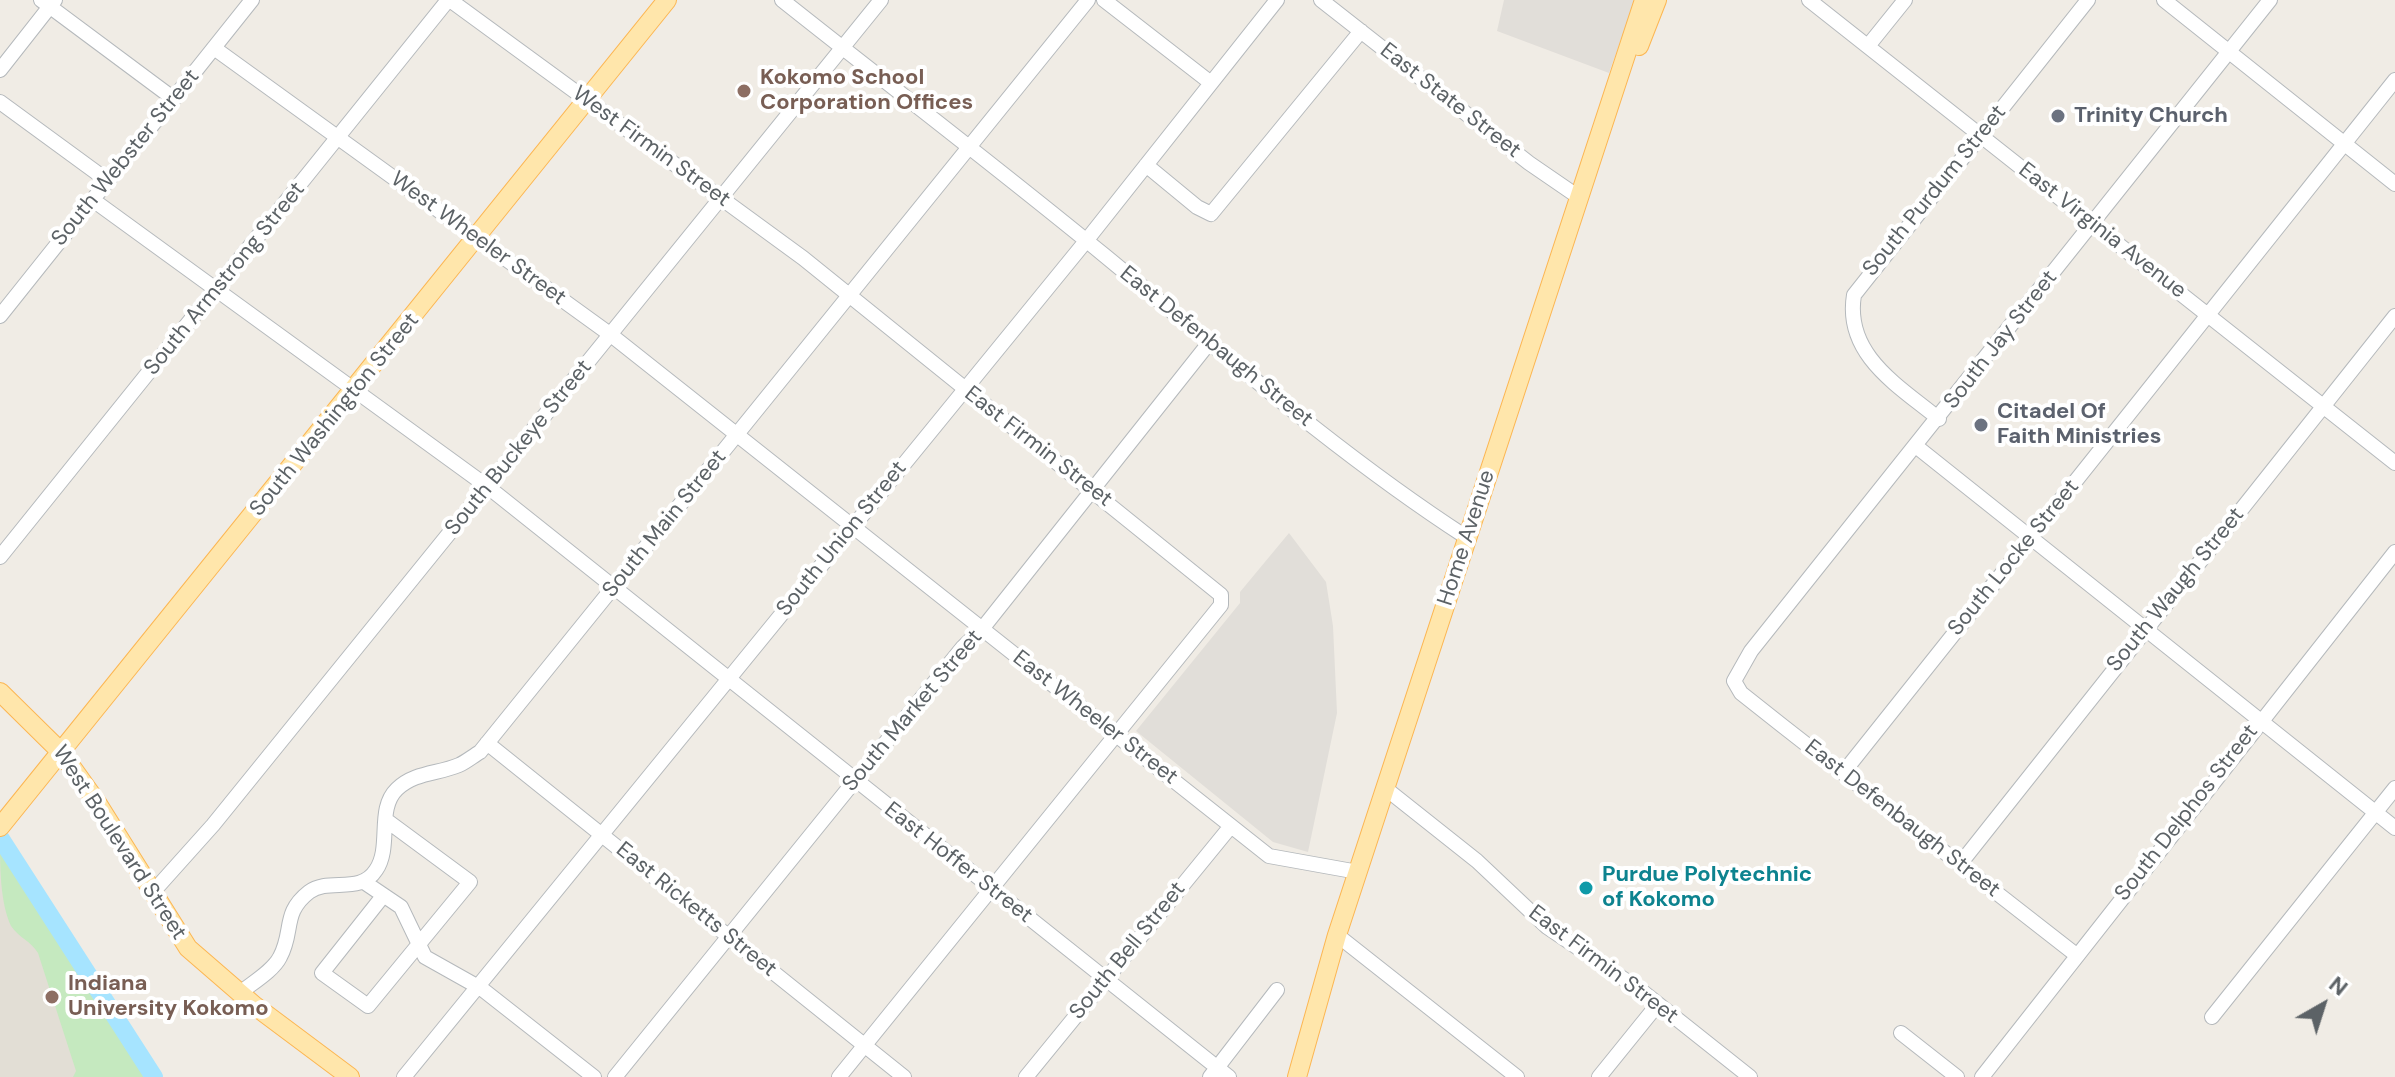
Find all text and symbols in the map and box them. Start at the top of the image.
street label: East State Street [1374,38,1526,164]
street label: South Webster Street [47,64,205,252]
place label: Kokomo School Corporation Offices [760,65,973,116]
street label: West Firmin Street [567,81,735,213]
marker: Kokomo School Corporation Offices [735,82,753,100]
street label: South Purdum Street [1858,100,2012,282]
place label: Trinity Church [2074,103,2228,129]
marker: Trinity Church [2049,107,2067,125]
street label: East Virginia Avenue [2013,157,2191,305]
street label: West Wheeler Street [385,166,571,312]
street label: South Armstrong Street [139,177,311,381]
street label: East Defenbaugh Street [1114,261,1318,433]
street label: South Jay Street [1939,265,2063,415]
street label: South Washington Street [245,308,425,522]
street label: South Buckeye Street [440,355,598,541]
street label: East Firmin Street [959,381,1117,513]
place label: Citadel Of Faith Ministries [1997,399,2161,450]
marker: Citadel Of Faith Ministries [1972,416,1990,434]
street label: South Main Street [597,445,733,603]
street label: South Union Street [771,456,913,622]
street label: Home Avenue [1433,467,1501,609]
street label: South Locke Street [1943,475,2085,641]
street label: South Waugh Street [2102,503,2250,677]
street label: South Market Street [838,625,988,797]
street label: East Wheeler Street [1007,645,1183,791]
street label: South Delphos Street [2110,719,2264,907]
street label: East Defenbaugh Street [1799,735,2005,903]
street label: West Boulevard Street [46,741,192,945]
street label: East Hoffer Street [879,797,1037,929]
street label: East Ricketts Street [610,837,782,983]
place label: Purdue Polytechnic of Kokomo [1602,862,1812,914]
street label: South Bell Street [1064,877,1192,1025]
marker: Purdue Polytechnic of Kokomo [1577,879,1595,897]
street label: East Firmin Street [1523,900,1683,1030]
north arrow [2283,965,2363,1045]
text: N [2323,970,2354,1002]
place label: Indiana University Kokomo [68,971,269,1022]
marker: Indiana University Kokomo [43,988,61,1006]

